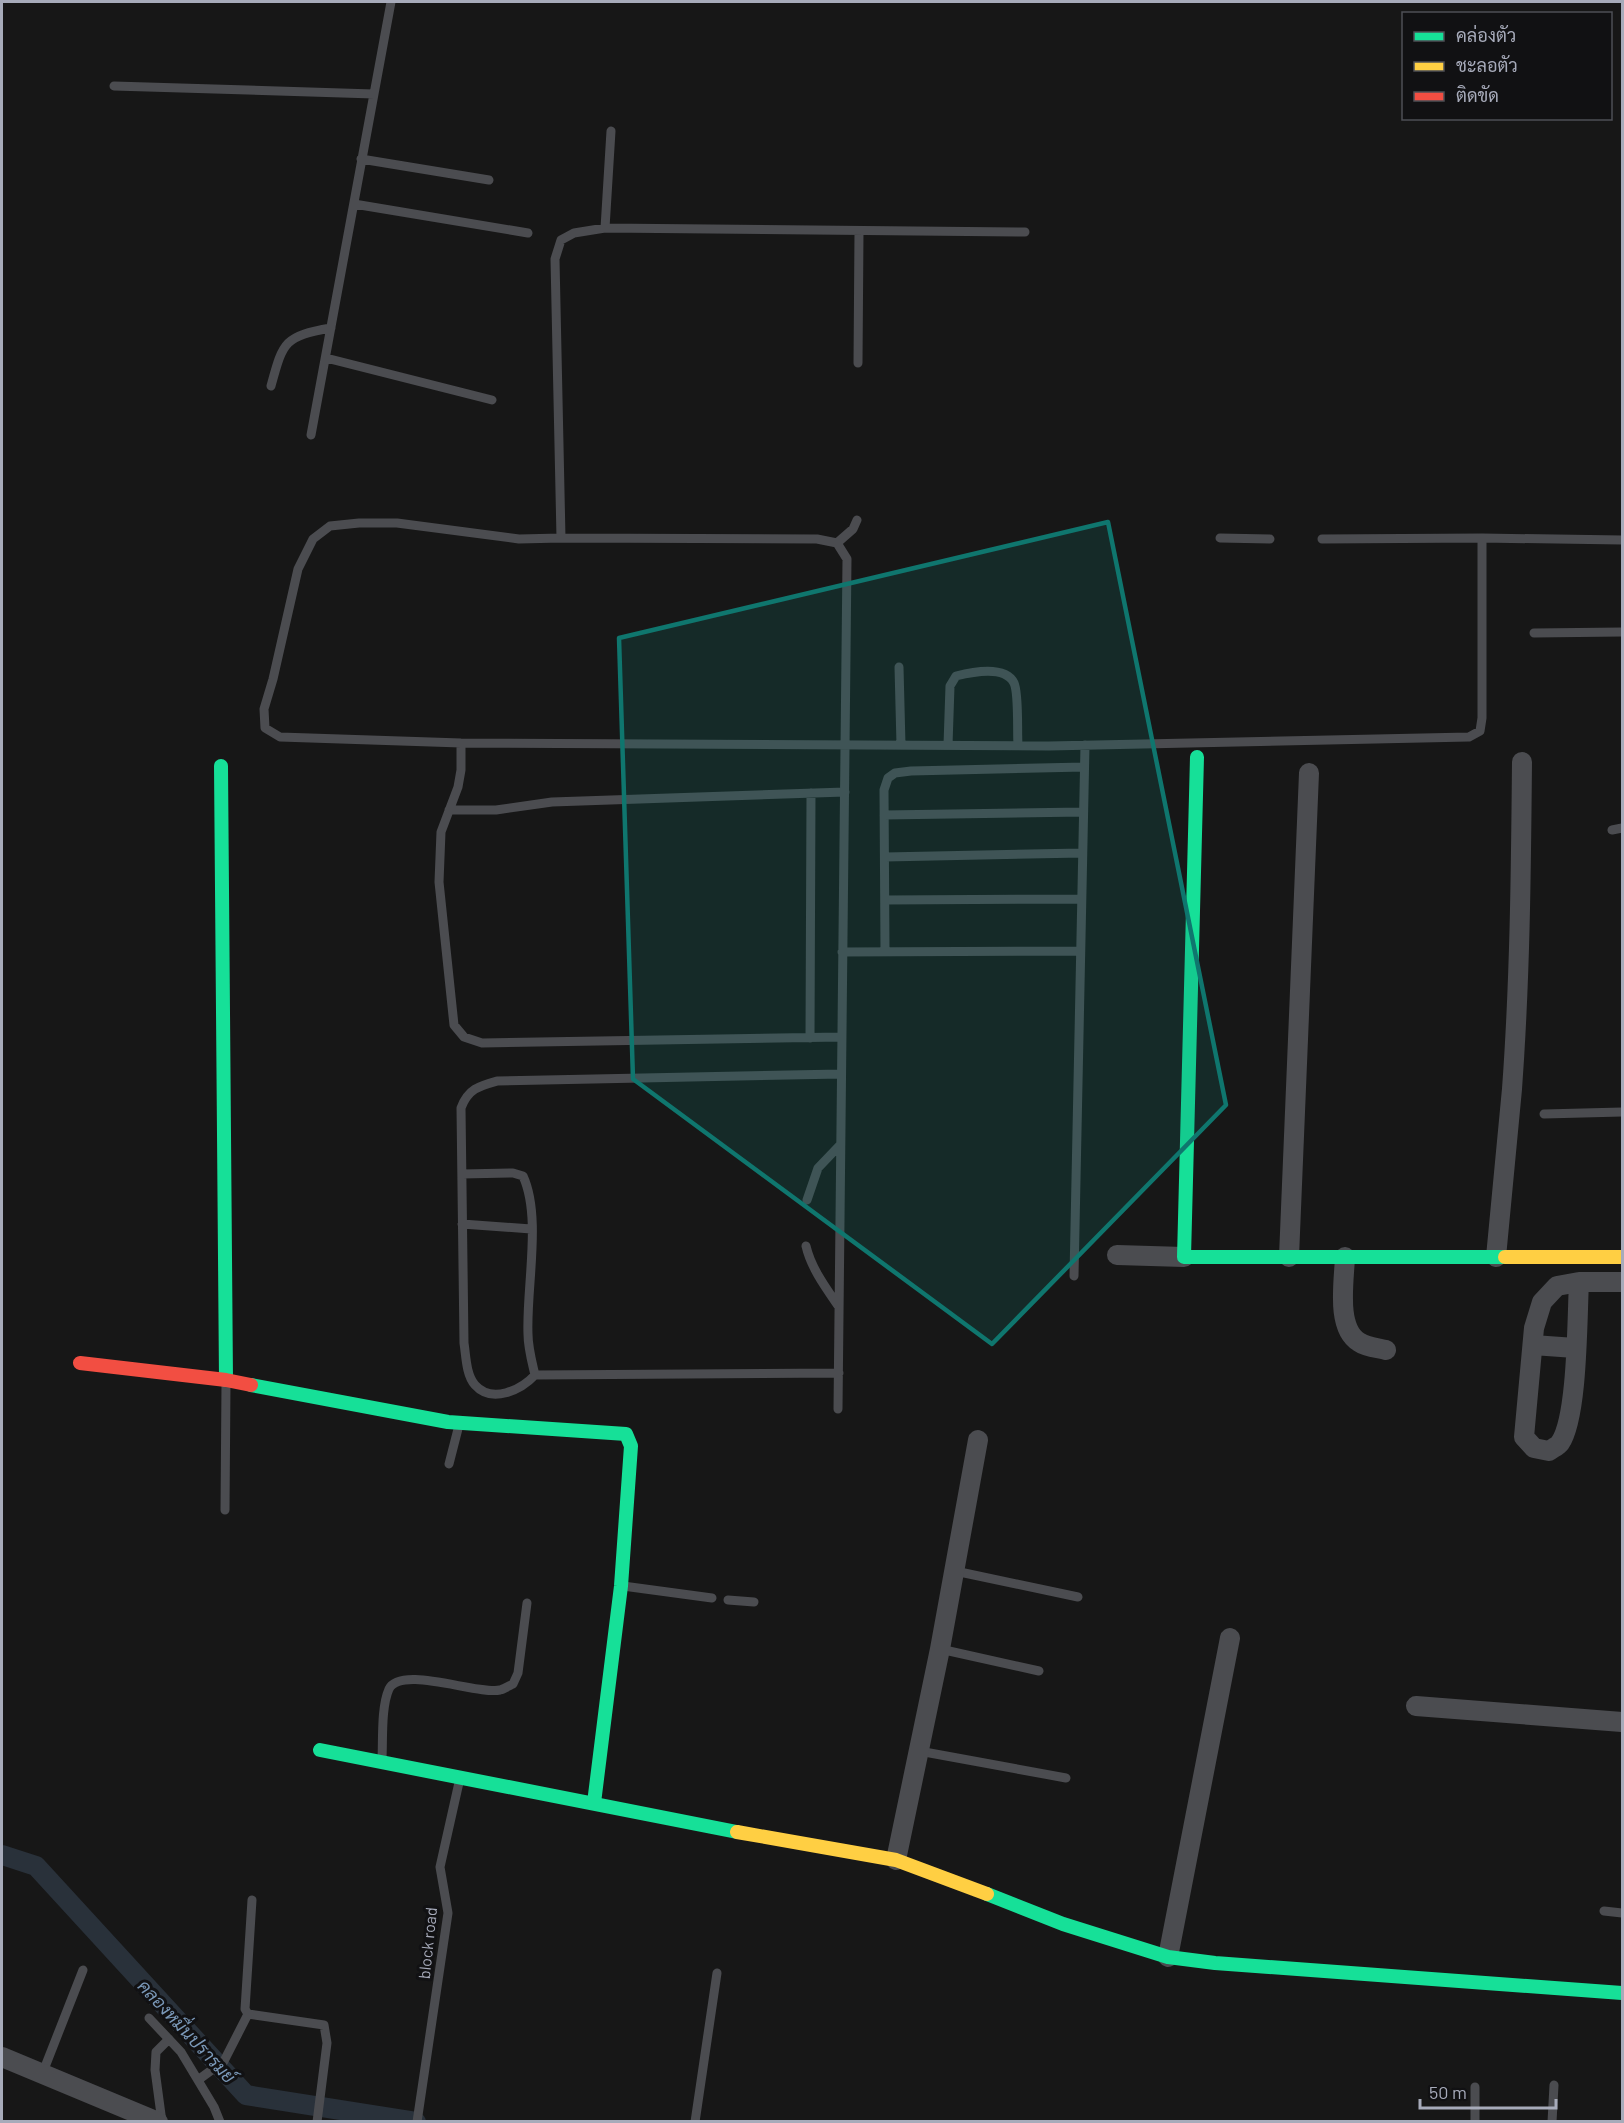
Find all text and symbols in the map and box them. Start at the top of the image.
legend [1402,12,1612,120]
text: คล่องตัว [1456,24,1516,46]
text: ชะลอตัว [1456,54,1518,76]
text: ติดขัด [1456,84,1499,106]
street label: block road [414,1906,440,1980]
water label: คลองหมื่นปรารมย์ [134,1972,245,2089]
scale bar [1420,2072,1556,2110]
text: 50 m [1429,2081,1467,2103]

